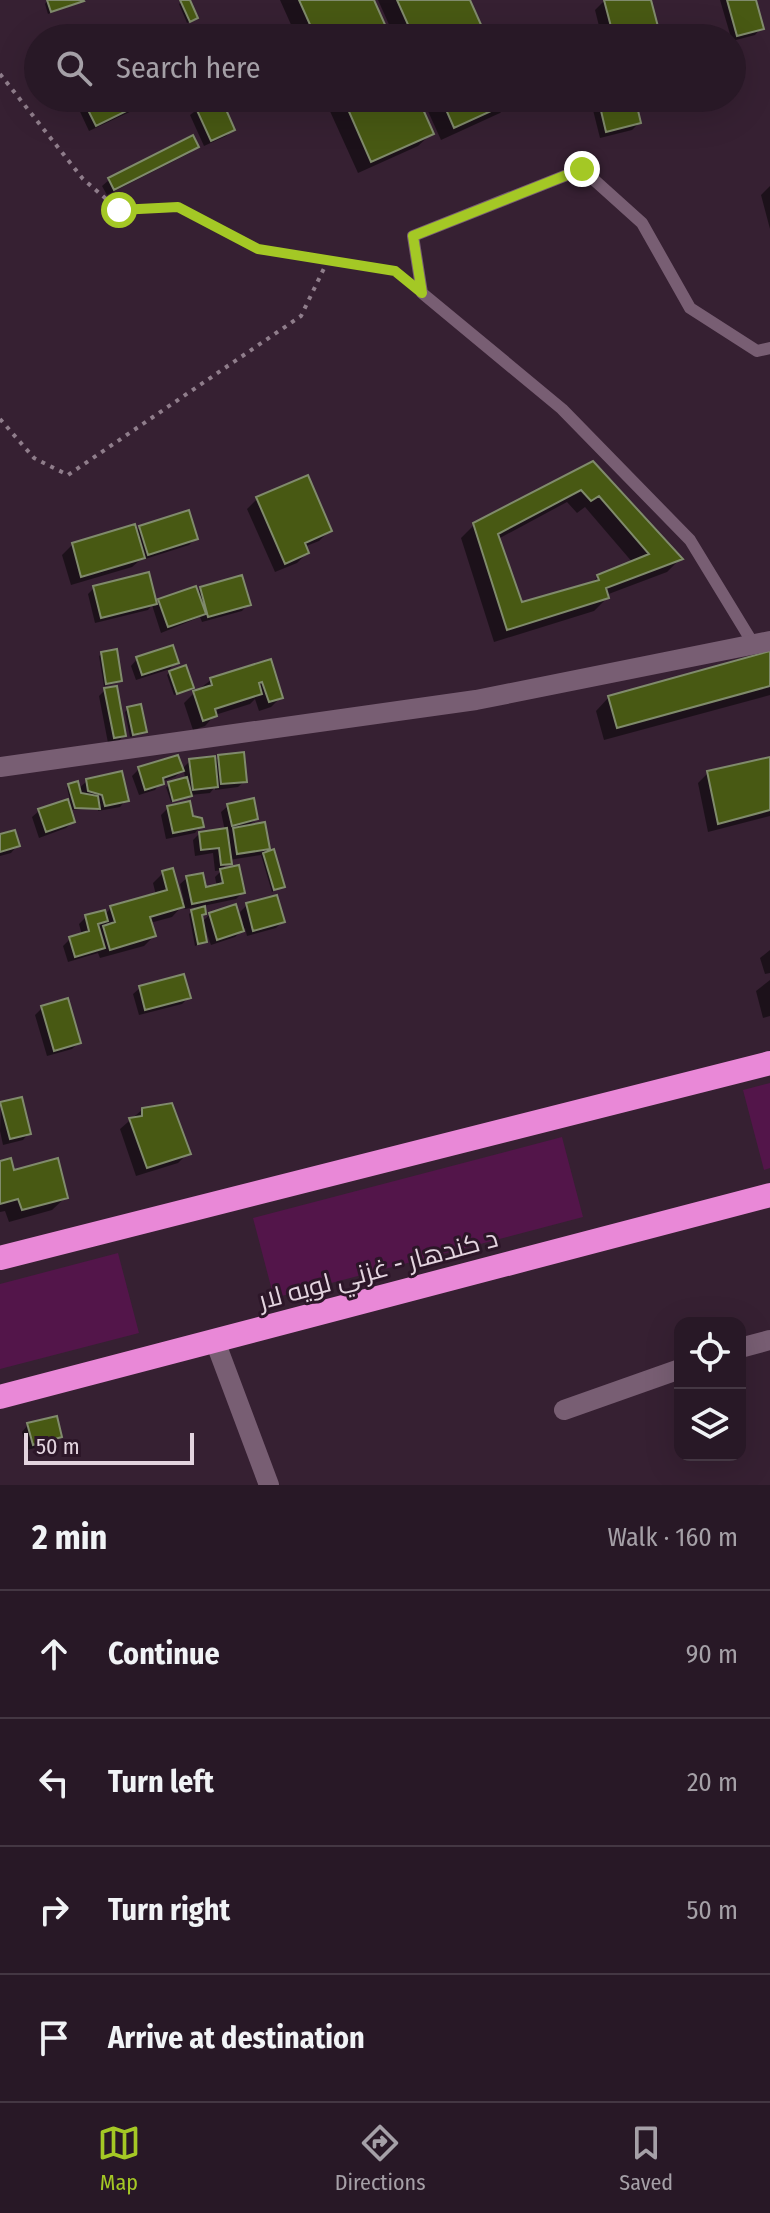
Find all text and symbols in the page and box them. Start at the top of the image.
search box [24,24,746,112]
icon: search [52,46,96,90]
text: Search here [116,50,261,86]
route end [564,151,600,187]
route start [101,192,137,228]
street label: د کندهار - غزني لويه لار [253,1223,503,1322]
map controls [674,1317,746,1461]
button: locate [674,1317,746,1389]
button: layers [674,1389,746,1461]
scale bar [24,1429,194,1465]
text: 50 m [36,1433,80,1460]
text: 2 min [32,1517,107,1558]
text: Walk · 160 m [607,1522,738,1553]
icon: ahead [32,1632,76,1676]
text: Continue [108,1636,220,1672]
text: 90 m [686,1639,738,1670]
icon: left [32,1760,76,1804]
text: Turn left [108,1764,214,1800]
text: 20 m [687,1767,738,1798]
icon: right [32,1888,76,1932]
text: Turn right [108,1892,230,1928]
text: 50 m [686,1895,738,1926]
icon: arrive [32,2016,76,2060]
text: Arrive at destination [108,2020,365,2056]
tab: Map [97,2121,141,2196]
tab: Directions [335,2121,426,2196]
tab: Saved [619,2121,673,2196]

